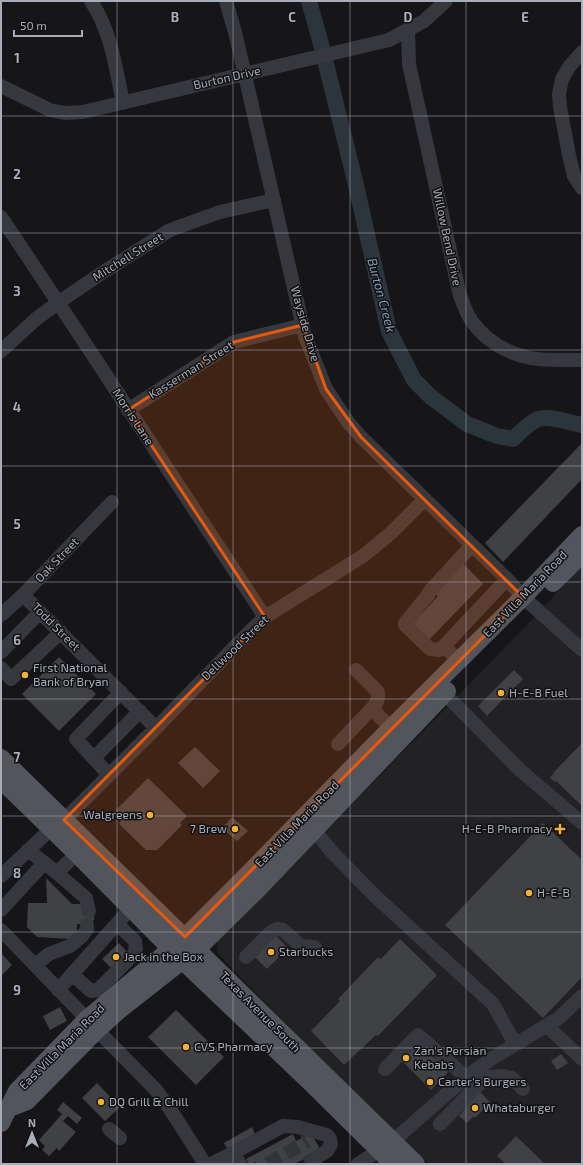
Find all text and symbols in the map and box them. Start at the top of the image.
text: B [171,9,179,25]
text: C [288,9,296,25]
text: D [404,9,413,25]
text: E [521,9,529,25]
scale bar [14,12,82,38]
text: 50 m [20,18,47,32]
text: 1 [14,50,20,66]
street label: Burton Drive [192,62,262,92]
text: 2 [13,166,21,182]
street label: Willow Bend Drive [431,187,465,287]
street label: Mitchell Street [90,229,166,283]
water label: Burton Creek [364,256,400,334]
text: 3 [13,283,21,299]
street label: Wayside Drive [289,284,323,363]
street label: Kasserman Street [146,337,236,401]
street label: Morris Lane [110,385,157,447]
text: 4 [13,399,21,415]
text: 5 [13,516,21,532]
street label: Oak Street [32,534,81,585]
street label: East Villa Maria Road [479,547,569,639]
street label: Todd Street [30,599,84,654]
street label: Dellwood Street [198,611,271,683]
text: 6 [13,632,21,648]
place label: First National Bank of Bryan [33,660,109,688]
marker: First National Bank of Bryan [20,670,30,680]
place label: H-E-B Fuel [509,685,568,699]
marker: H-E-B Fuel [496,688,506,698]
text: 7 [14,749,21,765]
street label: East Villa Maria Road [251,777,341,869]
place label: Walgreens [83,807,142,821]
marker: Walgreens [145,810,155,820]
place label: 7 Brew [190,821,227,835]
place label: H-E-B Pharmacy [462,821,553,835]
marker: 7 Brew [230,824,240,834]
marker: H-E-B Pharmacy [555,824,565,834]
text: 8 [13,865,21,881]
place label: H-E-B [537,885,570,899]
marker: H-E-B [524,888,534,898]
place label: Starbucks [279,944,333,958]
marker: Starbucks [266,947,276,957]
place label: Jack in the Box [124,949,203,963]
marker: Jack in the Box [111,952,121,962]
street label: Texas Avenue South [217,968,304,1055]
text: 9 [13,982,21,998]
street label: East Villa Maria Road [16,1001,107,1092]
place label: CVS Pharmacy [194,1039,273,1053]
marker: CVS Pharmacy [181,1042,191,1052]
place label: Zan's Persian Kebabs [414,1043,486,1071]
marker: Zan's Persian Kebabs [401,1053,411,1063]
place label: Carter's Burgers [438,1074,526,1088]
marker: Carter's Burgers [425,1077,435,1087]
place label: DQ Grill & Chill [109,1094,189,1109]
marker: DQ Grill & Chill [96,1097,106,1107]
place label: Whataburger [483,1100,556,1114]
marker: Whataburger [470,1103,480,1113]
north arrow [12,1113,52,1153]
text: N [28,1116,36,1129]

